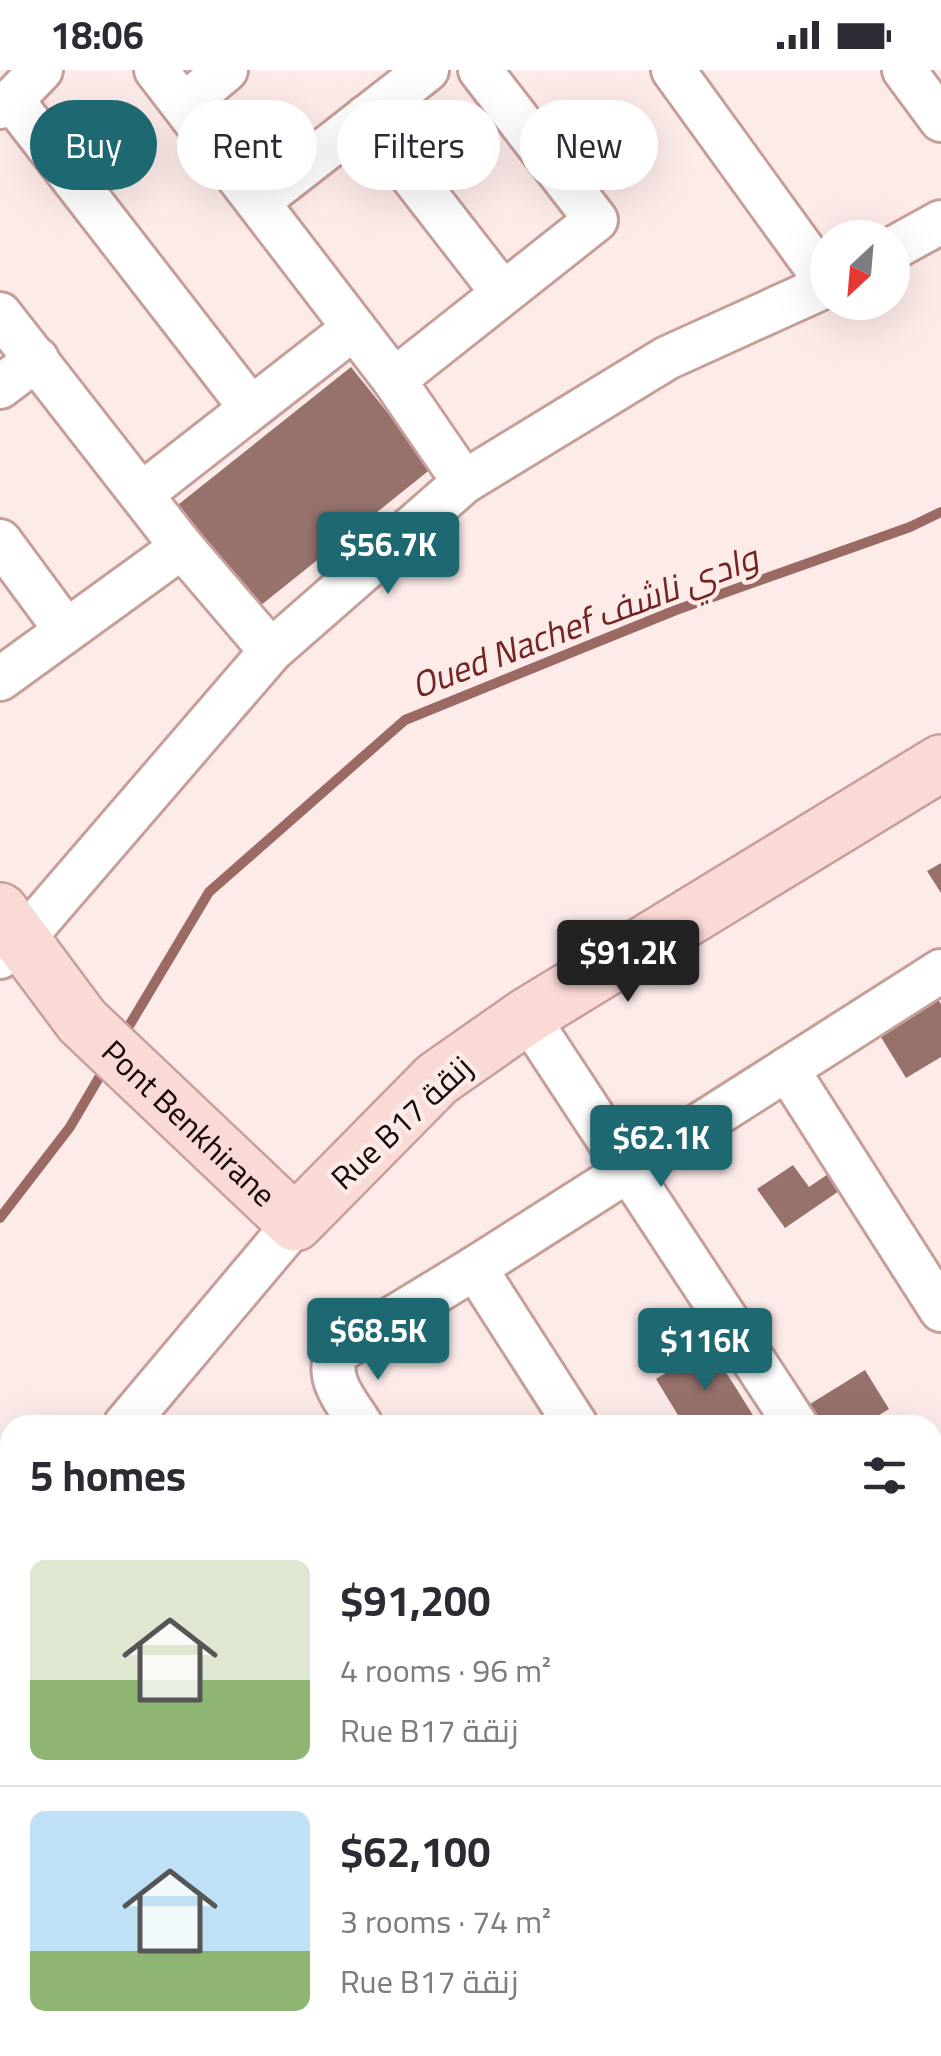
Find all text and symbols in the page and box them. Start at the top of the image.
text: 18:06 [50,0,144,71]
chip: Buy [30,100,157,190]
chip: Rent [177,100,317,190]
chip: Filters [337,100,500,190]
chip: New [520,100,658,190]
north arrow [810,220,910,320]
map controls [810,220,910,320]
pin: $56.7K [307,512,469,597]
text: $56.7K [339,514,437,574]
water label: Oued Nachef وادي ناشف [400,524,769,718]
pin: $91.2K [547,920,709,1005]
text: $91.2K [579,922,677,982]
street label: Pont Benkhirane [87,1024,291,1222]
street label: Rue B17 زنقة [315,1039,487,1205]
pin: $62.1K [580,1105,742,1190]
text: $62.1K [612,1107,710,1167]
pin: $68.5K [297,1298,459,1383]
text: $68.5K [329,1300,427,1360]
pin: $116K [635,1308,775,1393]
text: $116K [660,1310,750,1370]
text: 5 homes [30,1436,186,1515]
icon: filters [857,1448,912,1503]
text: $91,200 [340,1561,491,1640]
icon: home [110,1600,230,1720]
text: 4 rooms · 96 m² [340,1640,551,1700]
text: Rue B17 زنقة [340,1700,518,1760]
text: $62,100 [340,1812,491,1891]
icon: home [110,1851,230,1971]
text: 3 rooms · 74 m² [340,1891,551,1951]
text: Rue B17 زنقة [340,1951,518,2011]

